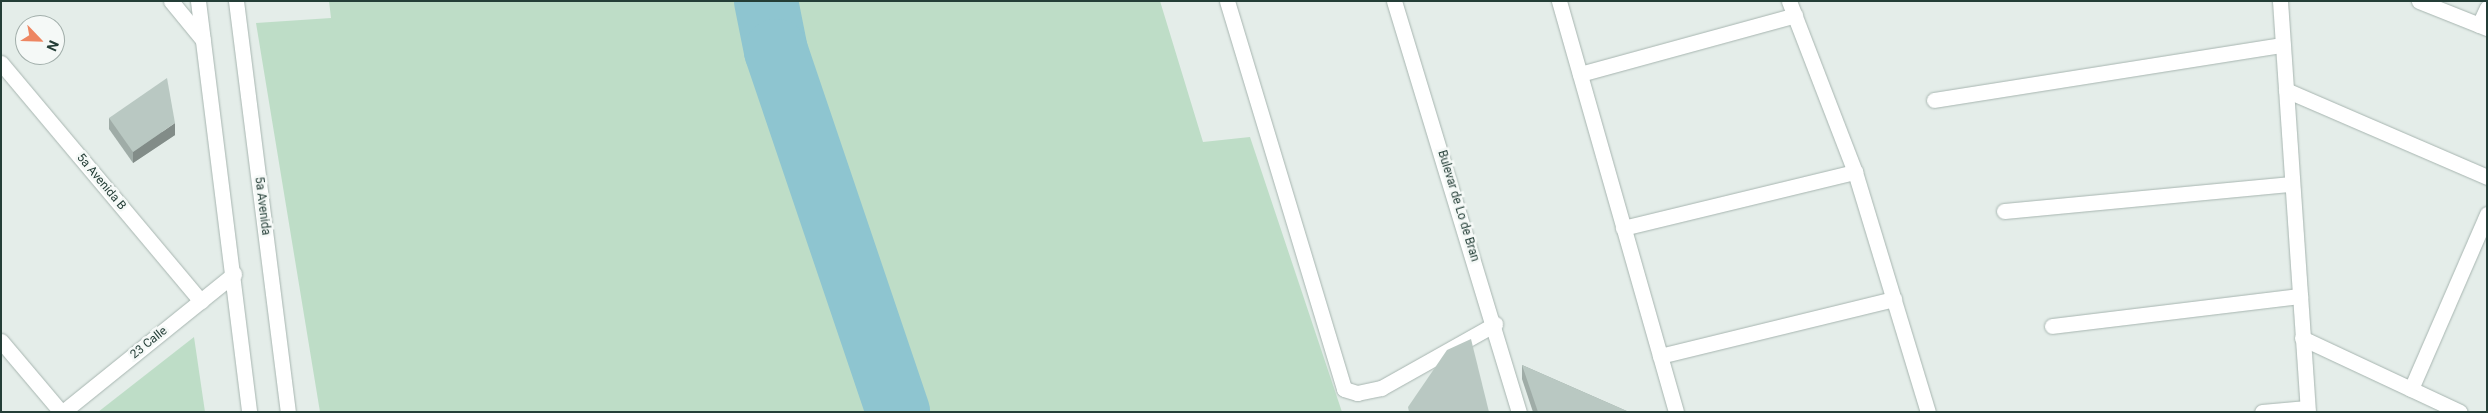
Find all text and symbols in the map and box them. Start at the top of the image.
north arrow [15,15,65,65]
text: N [43,38,62,53]
street label: Bulevar de Lo de Bran [1434,149,1482,263]
street label: 5a Avenida B [73,151,129,213]
street label: 5a Avenida [251,176,273,236]
street label: 23 Calle [128,324,170,362]

